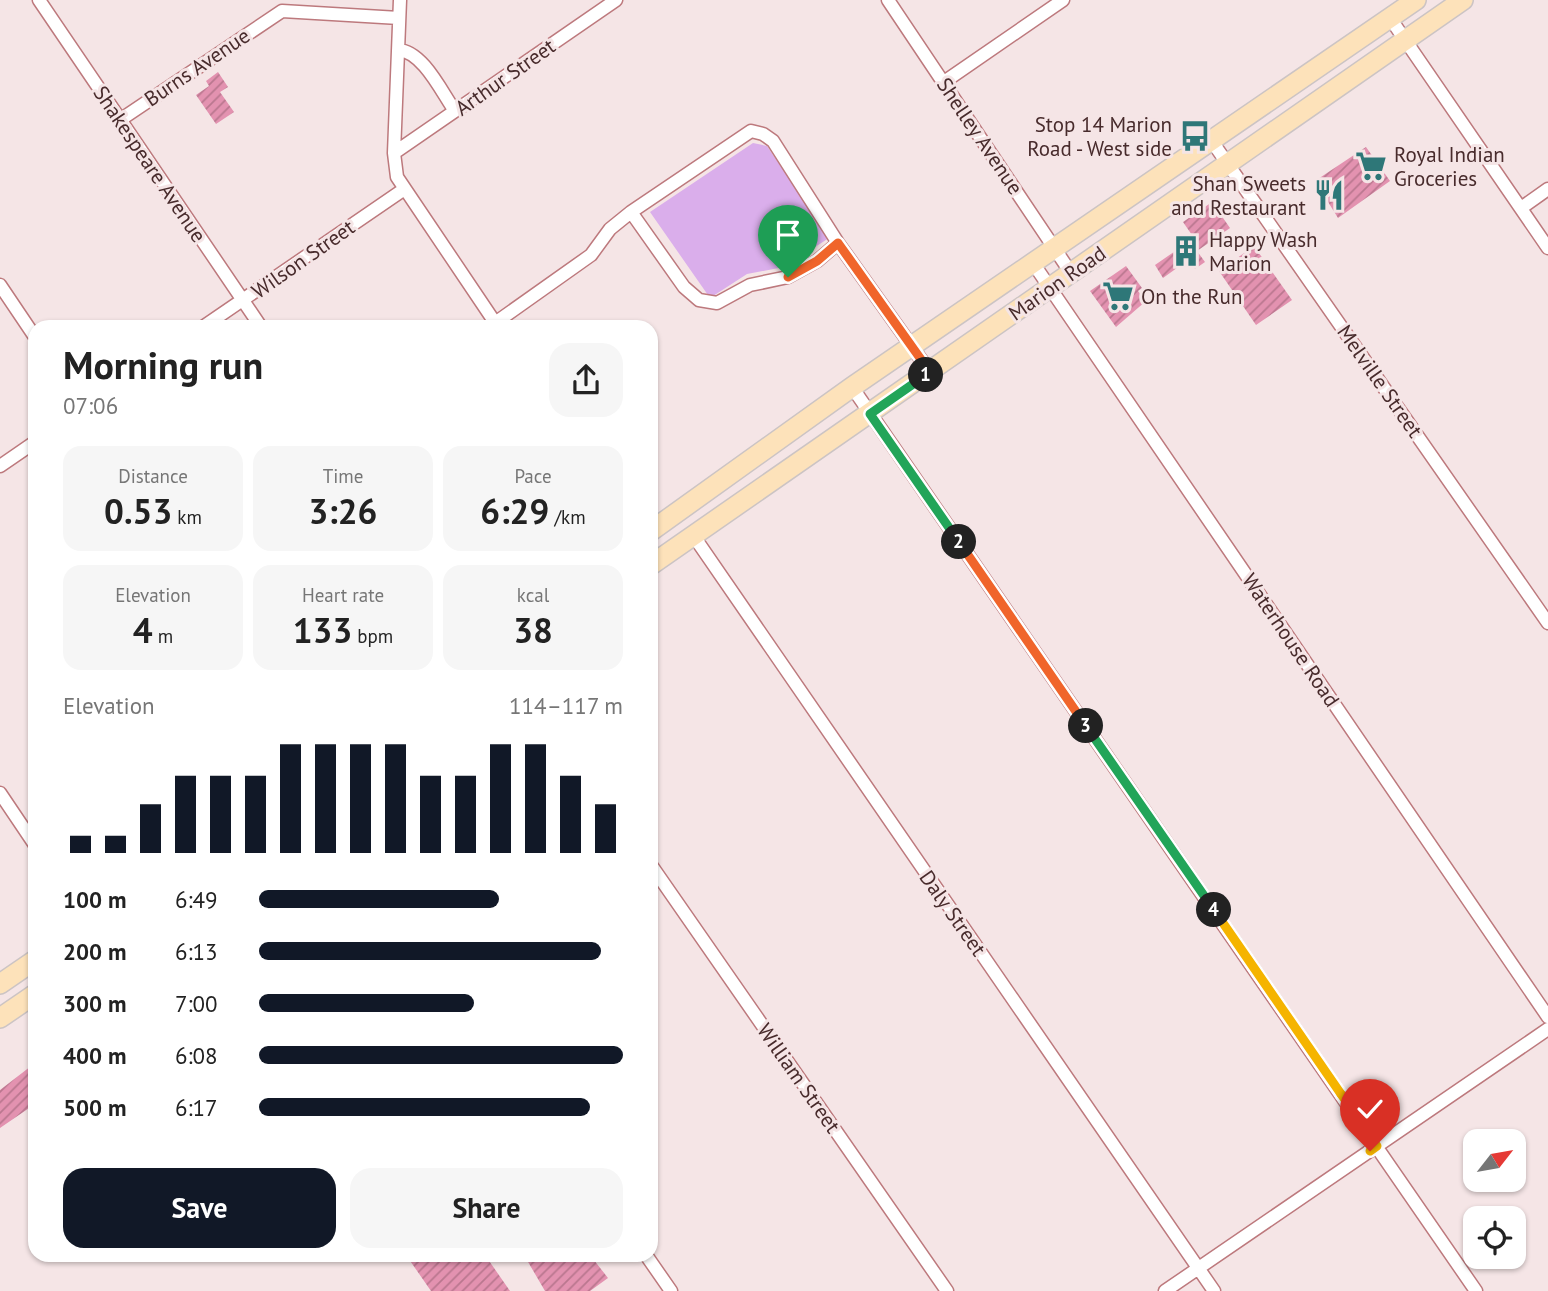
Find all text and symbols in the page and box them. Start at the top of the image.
street label: Burns Avenue [139,22,255,112]
street label: Arthur Street [450,33,560,121]
street label: Shelley Avenue [931,72,1029,200]
street label: Shakespeare Avenue [88,81,212,247]
place label: Stop 14 Marion Road - West side [1027,111,1172,162]
bus stop icon: Stop 14 Marion Road - West side [1178,119,1212,153]
place label: Royal Indian Groceries [1394,141,1505,192]
supermarket icon: Royal Indian Groceries [1354,149,1388,183]
place label: Shan Sweets and Restaurant [1171,170,1306,221]
restaurant icon: Shan Sweets and Restaurant [1312,178,1346,212]
pin [758,205,818,277]
street label: Wilson Street [246,214,360,304]
icon: arrive [769,216,807,254]
place label: Happy Wash Marion [1209,226,1318,277]
building icon: Happy Wash Marion [1169,234,1203,268]
street label: Marion Road [1003,240,1111,326]
supermarket icon: On the Run [1101,279,1135,313]
place label: On the Run [1141,283,1242,310]
street label: Melville Street [1331,319,1429,443]
text: Morning run [63,340,263,389]
button: share [549,343,623,417]
pin: 1 [908,358,944,392]
text: 1 [920,362,931,386]
text: 07:06 [63,391,118,420]
text: Distance [118,464,188,488]
text: Time [323,464,363,488]
text: Pace [514,464,552,488]
text: 0.53 [104,488,172,534]
text: 3:26 [309,488,377,534]
text: 6:29 [480,488,549,534]
text: km [172,505,202,529]
text: /km [549,505,586,529]
pin: 2 [942,524,976,560]
text: 2 [953,529,964,553]
street label: Waterhouse Road [1236,568,1346,712]
text: Elevation [115,583,191,607]
text: Heart rate [302,583,384,607]
text: kcal [517,583,549,607]
text: 4 [133,607,153,653]
text: 133 [293,607,352,653]
text: 38 [513,607,553,653]
text: m [153,624,173,648]
text: bpm [352,624,393,648]
text: Elevation [63,691,155,720]
text: 114–117 m [509,691,623,720]
pin: 3 [1068,708,1104,744]
text: 3 [1080,713,1091,737]
street label: Daly Street [914,865,992,961]
text: 100 m [63,885,126,914]
text: 6:49 [175,885,218,914]
pin: 4 [1196,892,1232,928]
text: 4 [1208,897,1219,921]
text: 200 m [63,937,126,966]
text: 6:13 [175,937,218,966]
text: 300 m [63,989,126,1018]
text: 7:00 [175,989,218,1018]
street label: William Street [751,1018,847,1138]
text: 400 m [63,1041,126,1070]
text: 6:08 [175,1041,218,1070]
pin [1340,1079,1400,1151]
icon: check [1351,1090,1389,1128]
text: 500 m [63,1093,126,1122]
text: 6:17 [175,1093,218,1122]
north arrow [1463,1129,1526,1192]
map controls [1463,1129,1526,1269]
button: Save [63,1168,336,1248]
button: Share [350,1168,623,1248]
button: locate [1463,1206,1526,1269]

